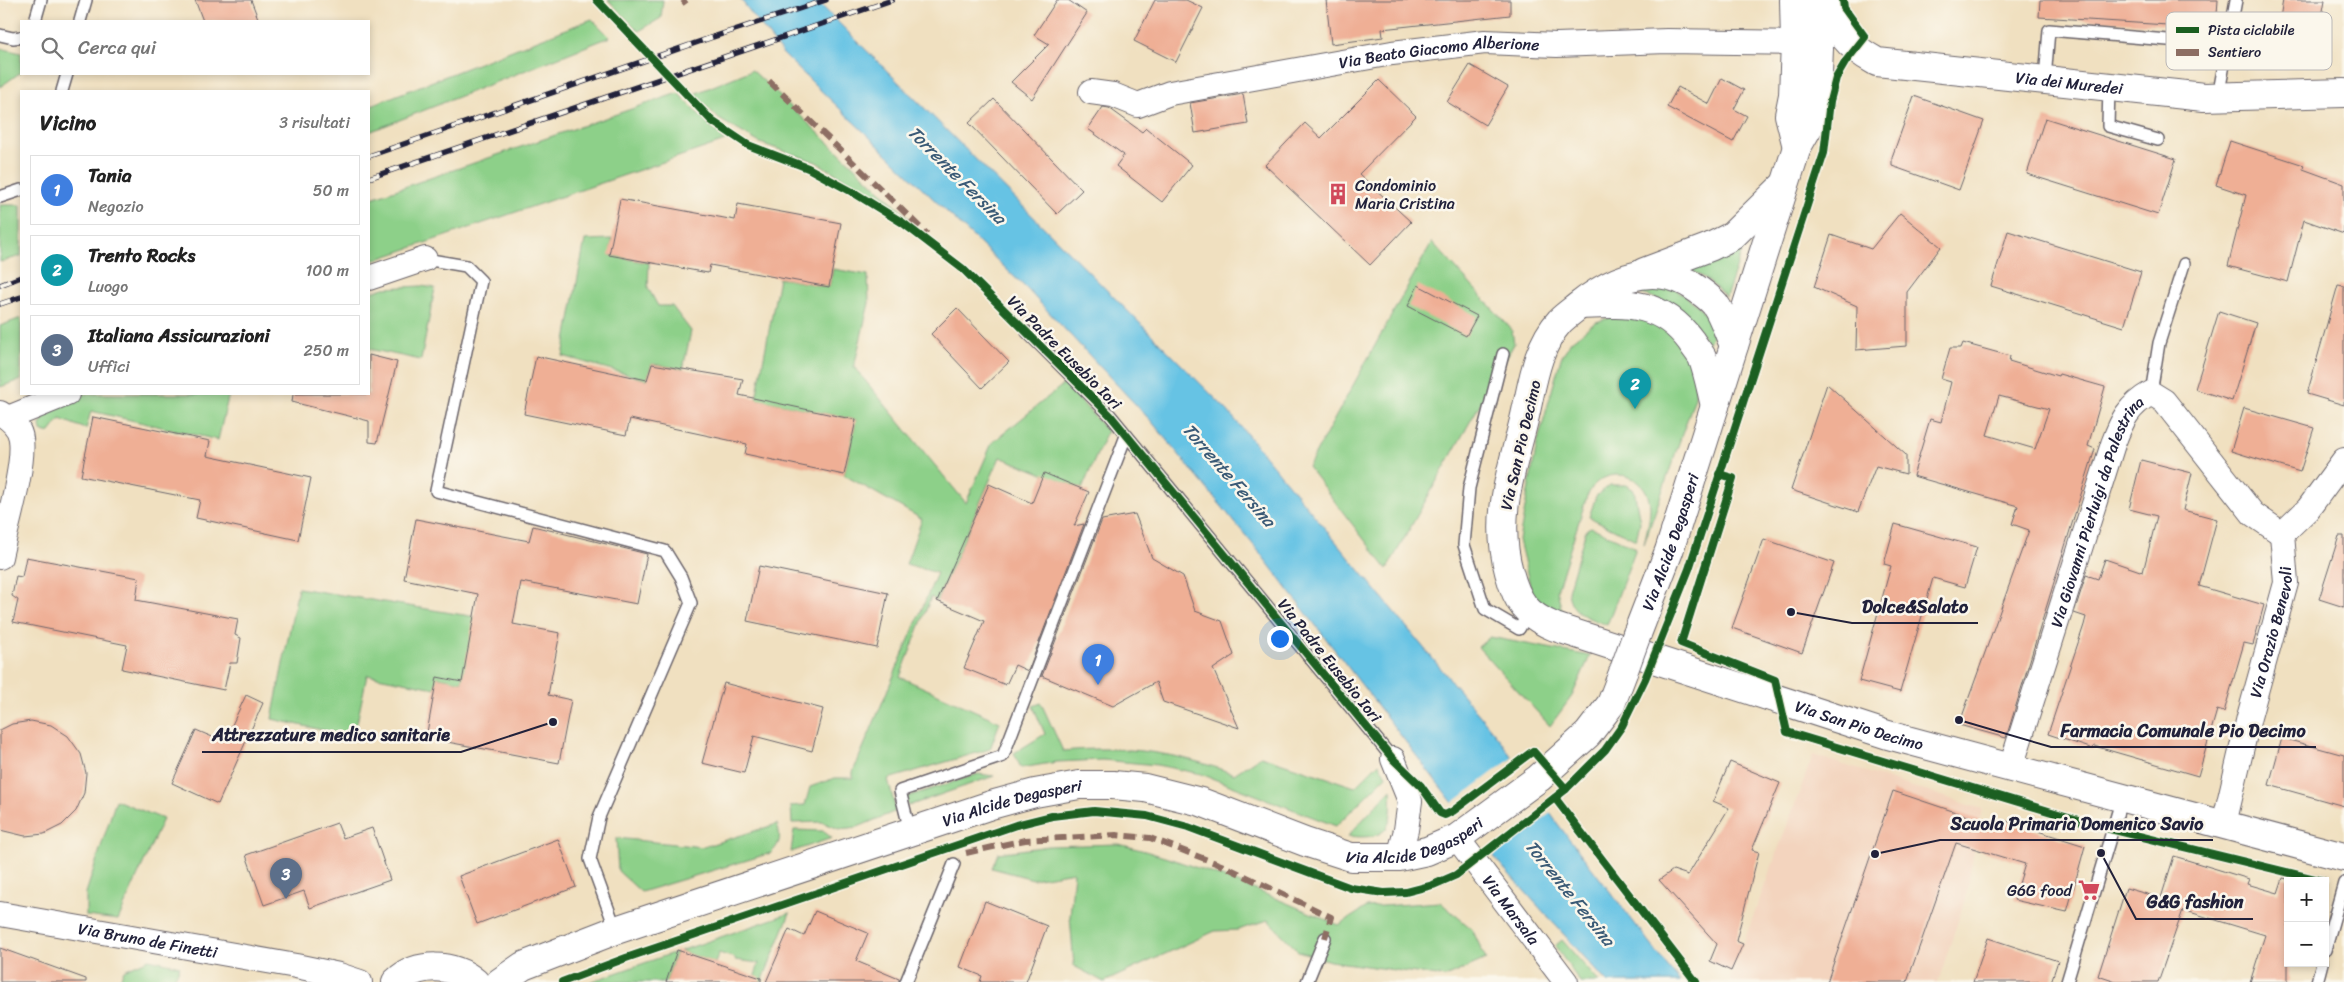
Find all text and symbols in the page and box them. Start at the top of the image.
legend [2166,12,2332,70]
text: Pista ciclabile [2208,18,2295,43]
search box [20,20,370,75]
street label: Via Beato Giacomo Alberione [1336,28,1540,77]
text: Cerca qui [78,31,156,64]
icon: search [38,34,66,62]
text: Sentiero [2208,40,2261,65]
street label: Via dei Muredei [2014,63,2125,103]
text: Vicino [40,104,96,142]
text: 3 risultati [279,108,350,137]
water label: Torrente Fersina [900,118,1016,234]
text: Tania [88,159,131,192]
place label: Condominio Maria Cristina [1355,171,1455,218]
text: 1 [54,176,60,205]
text: 50 m [313,176,349,205]
building icon: Condominio Maria Cristina [1325,181,1351,207]
text: Negozio [88,192,144,221]
text: Trento Rocks [88,239,195,272]
text: 2 [52,256,62,285]
text: 100 m [305,256,349,285]
text: Luogo [88,272,128,301]
street label: Via Padre Eusebio Iori [1000,288,1130,417]
text: Italiana Assicurazioni [88,319,270,352]
text: 3 [53,336,61,365]
text: 250 m [303,336,349,365]
text: Uffici [88,352,130,381]
pin: 2 [1619,368,1651,409]
street label: Via San Pio Decimo [1491,377,1550,513]
street label: Via Giovanni Pierluigi da Palestrina [2042,388,2151,631]
water label: Torrente Fersina [1174,415,1285,536]
street label: Via Alcide Degasperi [1633,469,1708,615]
street label: Via Orazio Benevoli [2241,565,2301,701]
callout: Dolce&Salato [1852,590,1978,623]
text: Dolce&Salato [1862,591,1969,623]
street label: Via Padre Eusebio Iori [1270,592,1389,729]
your location [1267,626,1293,652]
pin: 1 [1082,644,1114,685]
street label: Via San Pio Decimo [1791,692,1927,759]
callout: Farmacia Comunale Pio Decimo [2051,714,2316,747]
text: Farmacia Comunale Pio Decimo [2059,715,2306,747]
callout: Attrezzature medico sanitarie [202,719,461,752]
text: Attrezzature medico sanitarie [211,719,450,751]
street label: Via Alcide Degasperi [938,771,1082,835]
callout: Scuola Primaria Domenico Savio [1940,807,2213,840]
text: Scuola Primaria Domenico Savio [1950,808,2204,840]
street label: Via Alcide Degasperi [1342,809,1490,873]
water label: Torrente Fersina [1517,832,1625,955]
pin: 3 [270,858,302,899]
street label: Via Marsala [1474,868,1548,952]
place label: G6G food [2007,876,2074,905]
supermarket icon: G6G food [2076,877,2102,903]
map controls [2284,877,2329,967]
button: + [2284,877,2329,922]
callout: G&G fashion [2136,886,2253,919]
text: G&G fashion [2146,886,2244,918]
street label: Via Bruno de Finetti [76,914,220,967]
button: − [2284,922,2329,967]

